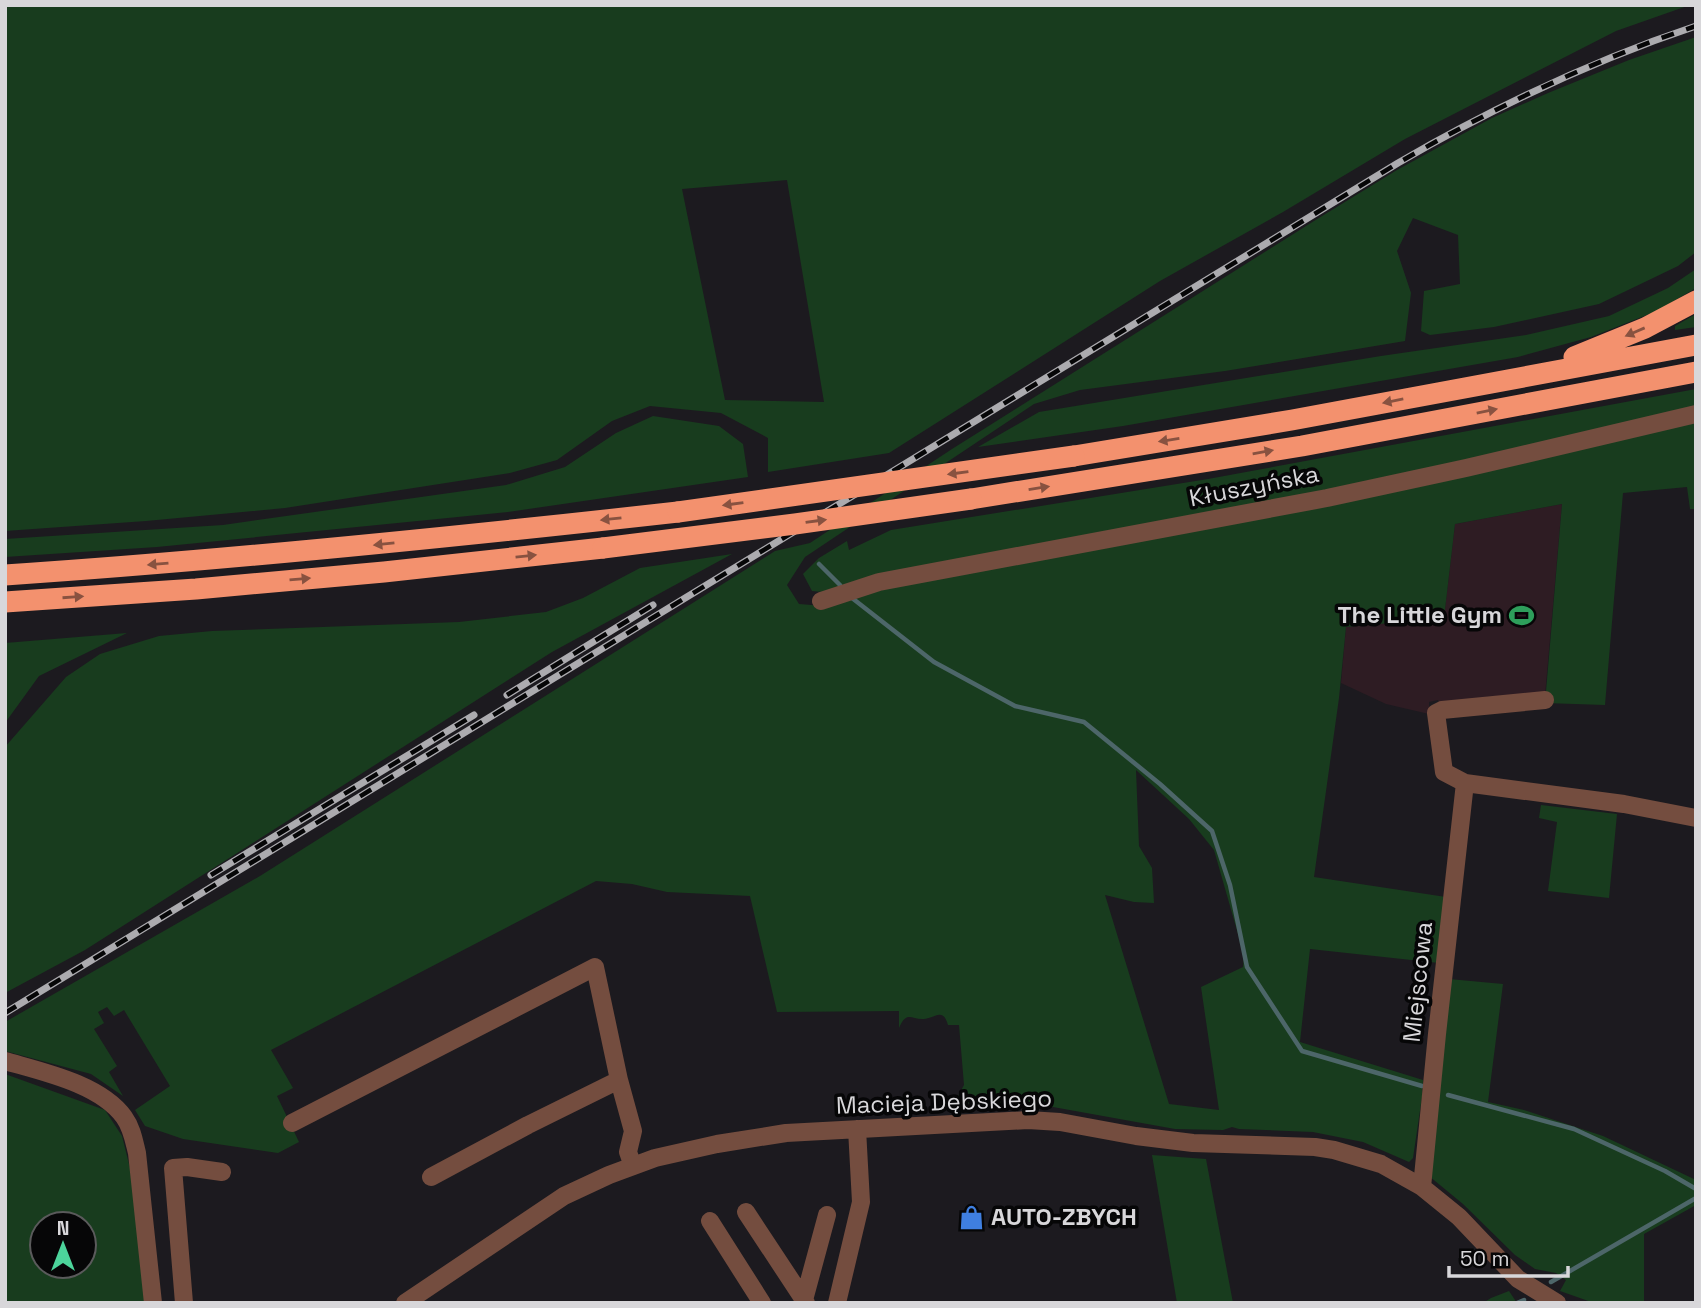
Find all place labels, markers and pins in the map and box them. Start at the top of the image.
place label: The Little Gym [1338,599,1502,630]
sports icon: The Little Gym [1508,601,1536,629]
place label: AUTO-ZBYCH [991,1201,1137,1232]
shop icon: AUTO-ZBYCH [957,1203,985,1231]

